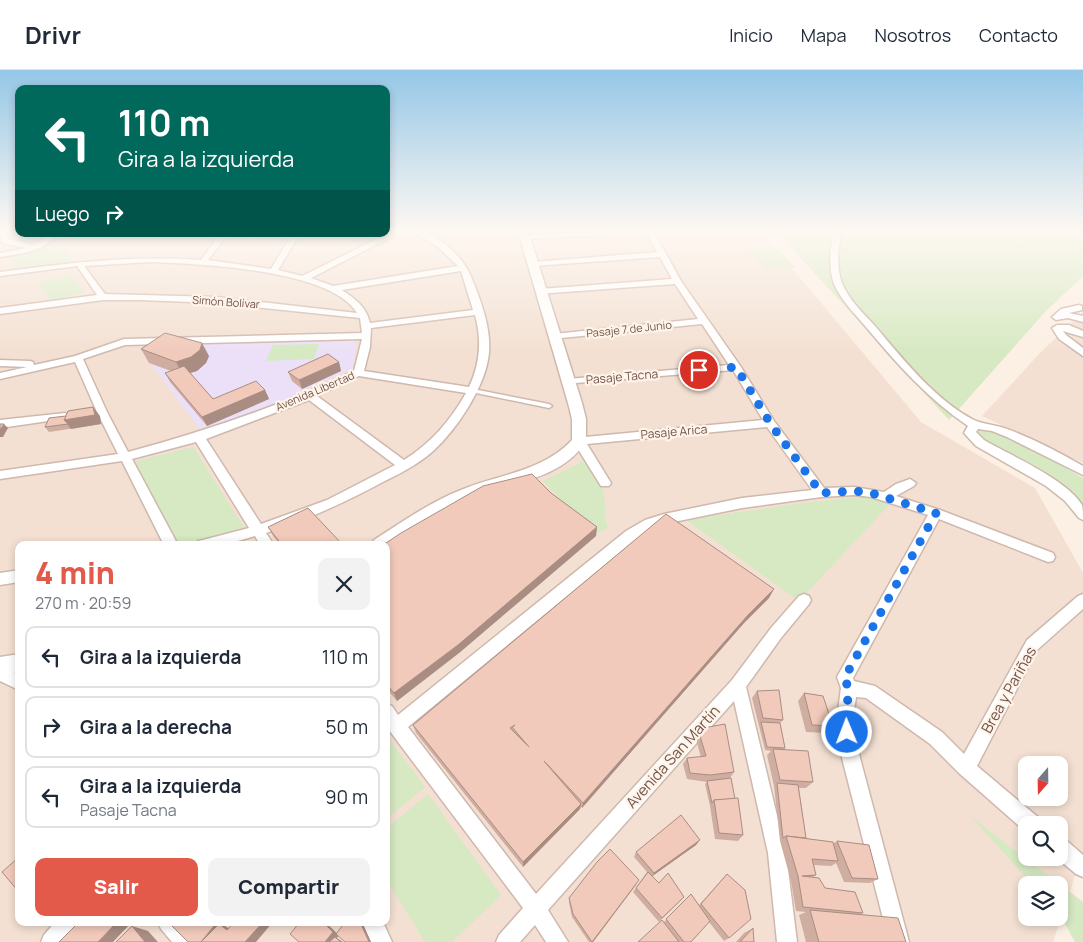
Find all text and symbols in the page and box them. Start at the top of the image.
text: Drivr [25,18,81,51]
text: Inicio [729,23,773,47]
text: Mapa [801,23,847,47]
text: Nosotros [875,23,951,47]
text: Contacto [979,23,1058,47]
text: 110 m [118,99,210,147]
icon: left [35,105,100,170]
text: Gira a la izquierda [118,144,294,174]
icon: right [100,200,128,228]
text: Luego [35,201,90,227]
street label: Simón Bolívar [192,292,260,311]
street label: Pasaje 7 de Junio [585,317,673,340]
pin [678,349,720,391]
icon: arrive [685,356,713,384]
street label: Pasaje Tacna [585,365,659,388]
street label: Avenida Libertad [273,367,356,414]
street label: Pasaje Arica [640,420,708,443]
text: 4 min [35,552,115,593]
button: close [318,558,370,610]
text: 270 m · 20:59 [35,592,132,614]
street label: Brea y Pariñas [976,642,1041,737]
icon: left [37,643,65,671]
text: Gira a la izquierda [80,644,241,670]
text: 110 m [322,644,368,670]
street label: Avenida San Martín [621,701,725,813]
position arrow [820,705,872,757]
icon: right [37,713,65,741]
text: Gira a la derecha [80,714,232,740]
text: 50 m [326,714,368,740]
north arrow [1018,756,1068,806]
map controls [1018,756,1068,926]
text: Gira a la izquierda [80,773,241,799]
icon: left [37,783,65,811]
text: 90 m [325,784,368,810]
text: Pasaje Tacna [80,799,177,821]
button: search [1018,816,1068,866]
button: Salir [35,858,198,916]
button: Compartir [208,858,370,916]
button: layers [1018,876,1068,926]

